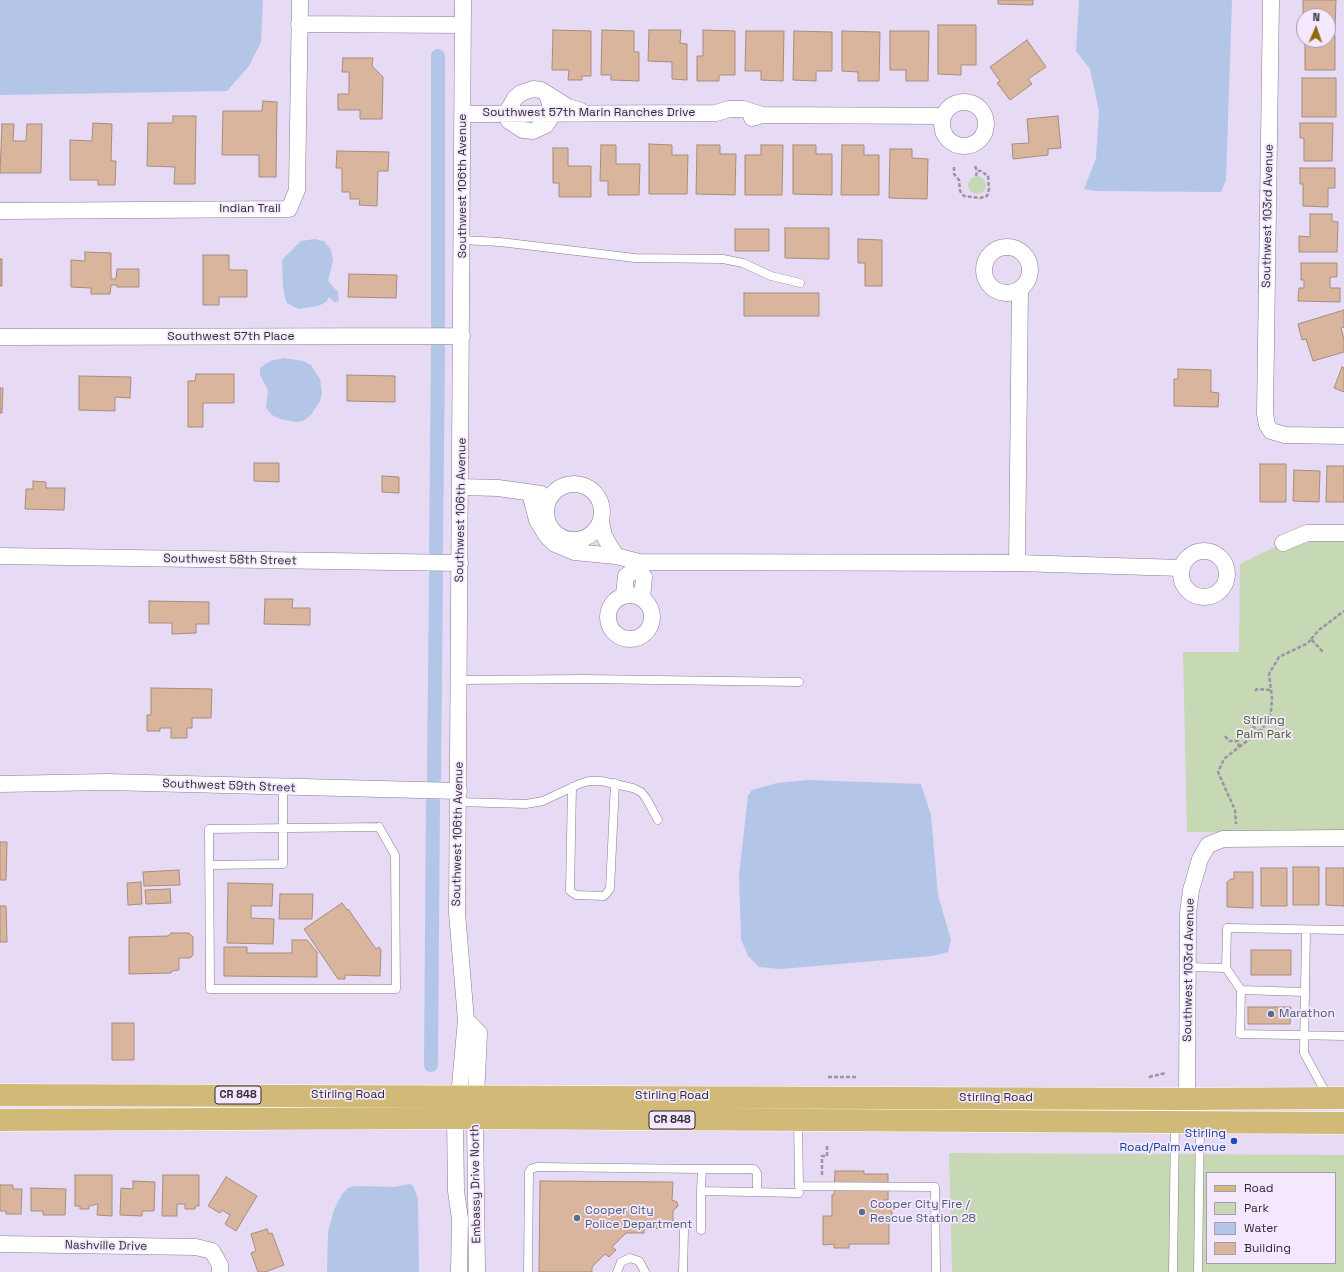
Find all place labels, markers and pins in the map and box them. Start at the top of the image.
place label: Marathon [1279,1007,1335,1021]
marker: Marathon [1266,1009,1276,1019]
place label: Stirling Road/Palm Avenue [1119,1127,1226,1155]
marker: Stirling Road/Palm Avenue [1229,1136,1239,1146]
place label: Cooper City Fire / Rescue Station 28 [870,1198,976,1226]
place label: Cooper City Police Department [585,1204,693,1232]
marker: Cooper City Fire / Rescue Station 28 [857,1207,867,1217]
marker: Cooper City Police Department [572,1213,582,1223]

